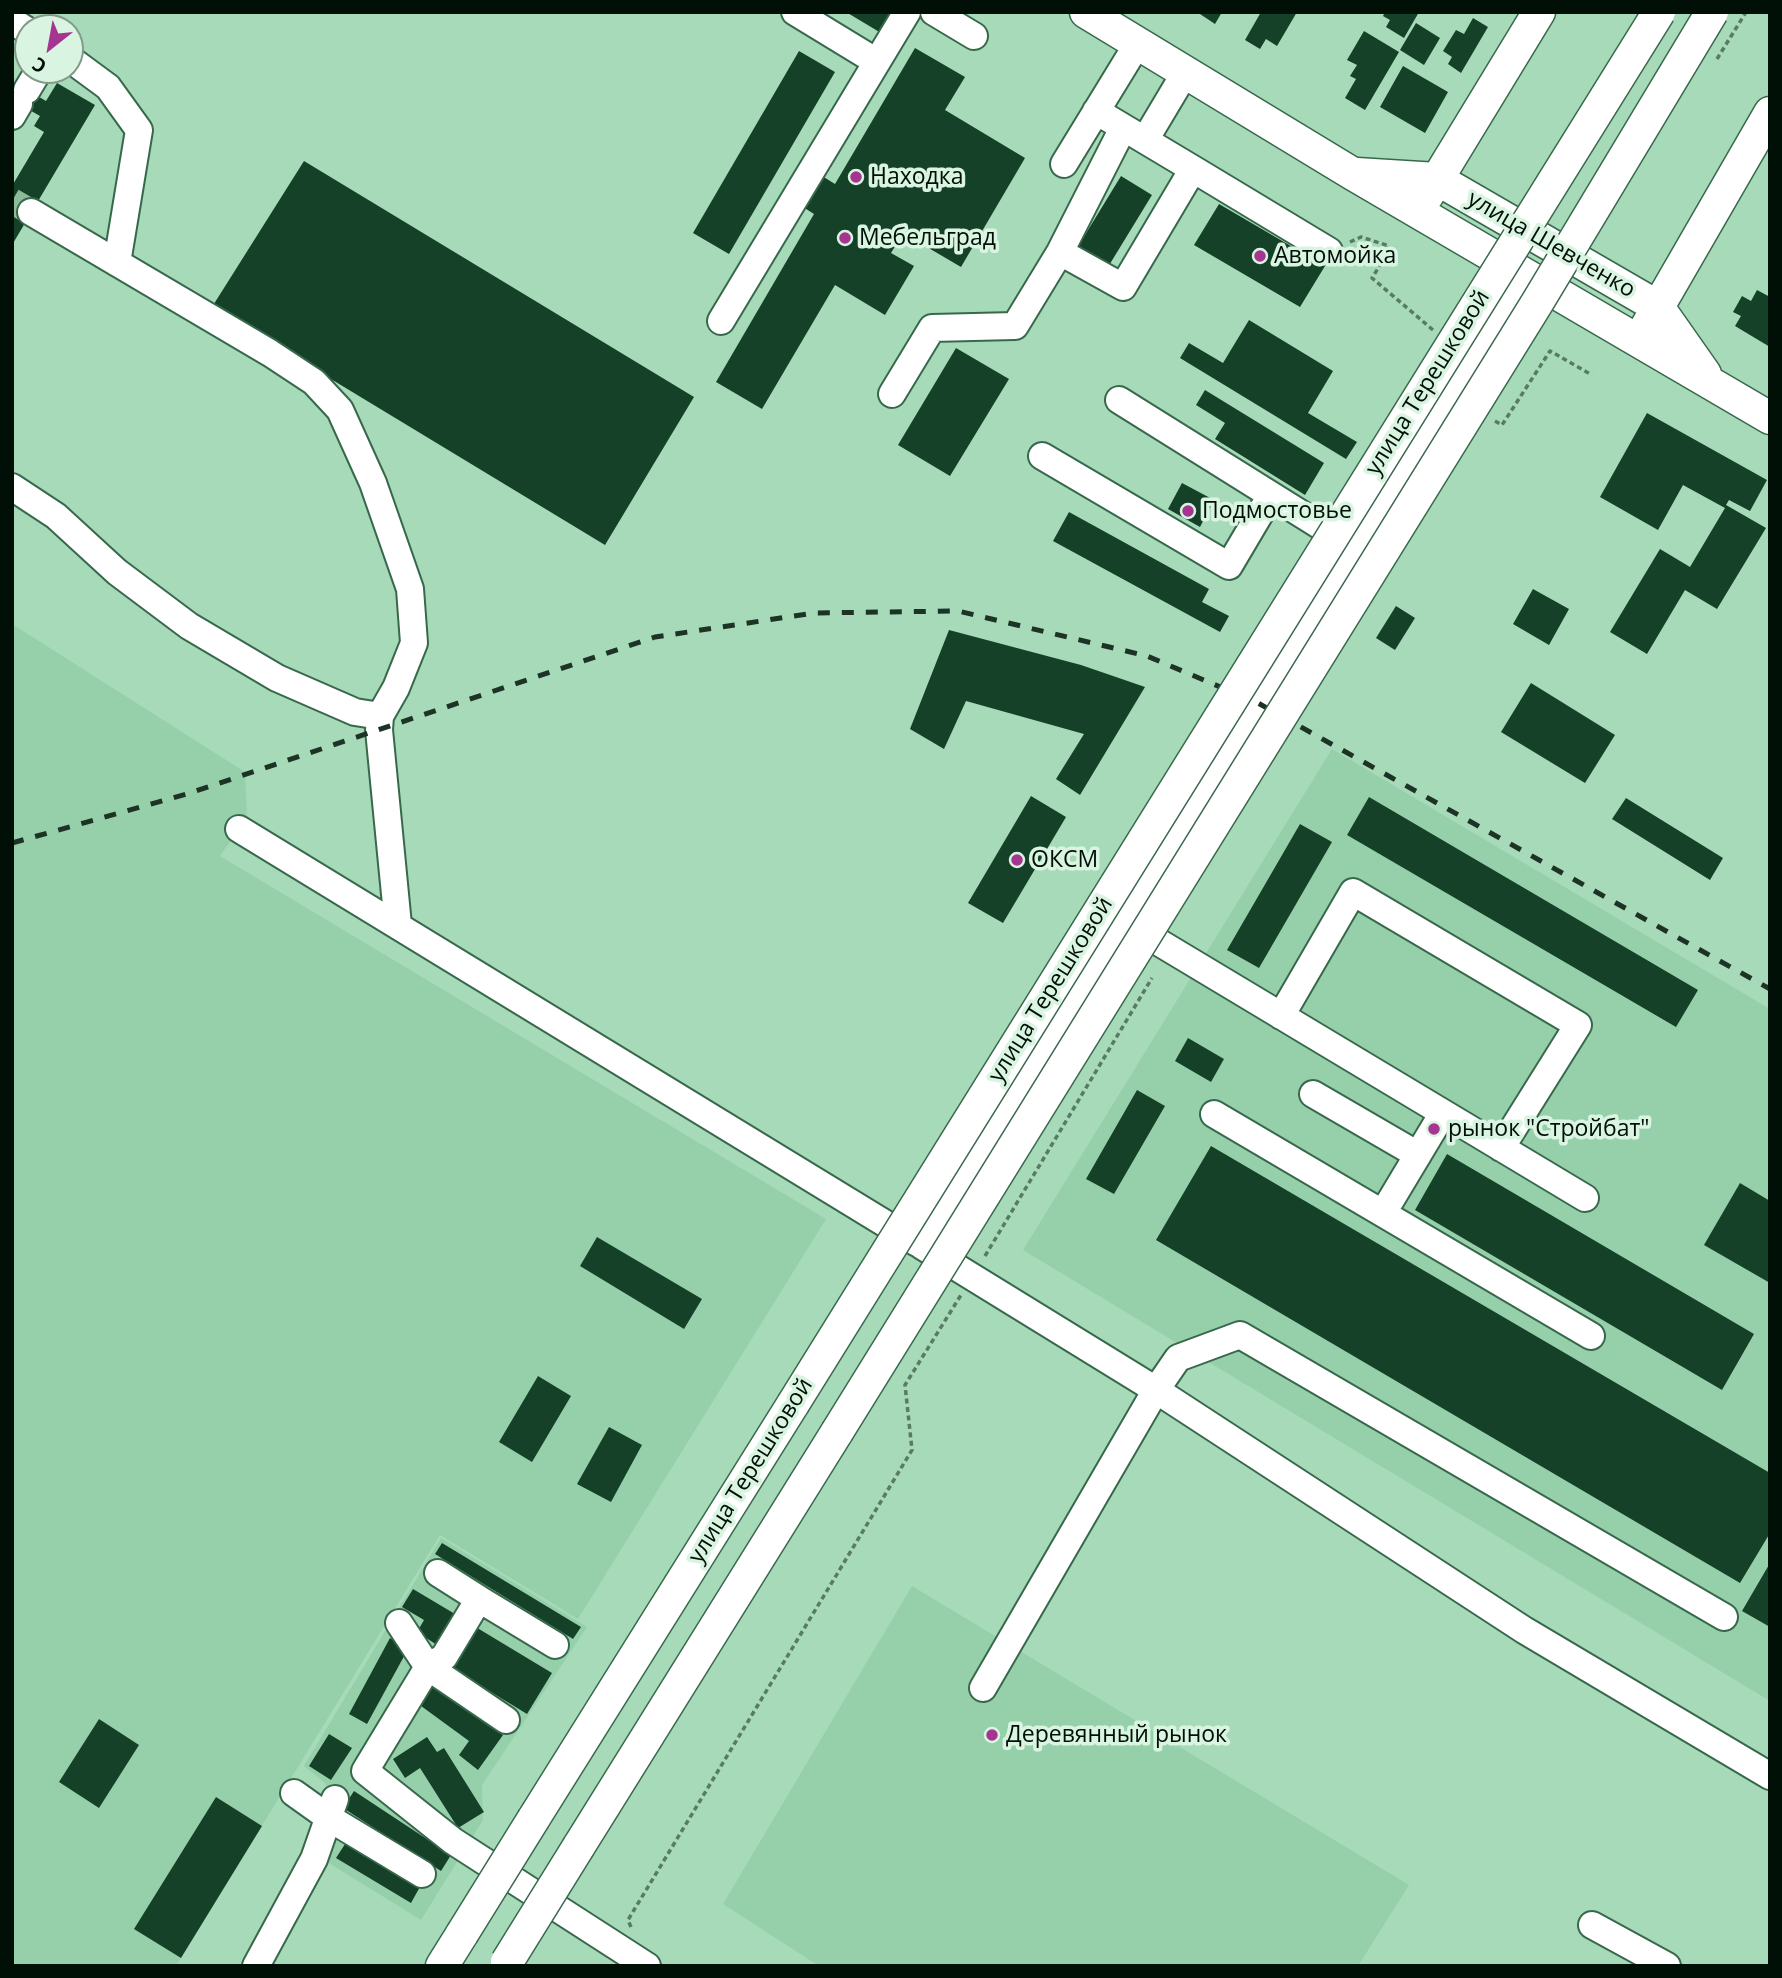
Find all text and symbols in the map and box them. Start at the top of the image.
north arrow [14,14,84,84]
text: С [27,51,51,80]
place label: Находка [870,163,963,191]
marker: Находка [848,169,864,185]
street label: улица Шевченко [1462,186,1640,304]
place label: Мебельград [859,224,996,252]
marker: Мебельград [837,230,853,246]
place label: Автомойка [1274,242,1396,270]
marker: Автомойка [1252,248,1268,264]
street label: улица Терешковой [1360,285,1496,481]
place label: Подмостовье [1202,497,1352,525]
marker: Подмостовье [1180,503,1196,519]
place label: ОКСМ [1031,846,1098,874]
marker: ОКСМ [1009,852,1025,868]
street label: улица Терешковой [983,892,1119,1088]
place label: рынок "Стройбат" [1448,1115,1649,1143]
marker: рынок "Стройбат" [1426,1121,1442,1137]
street label: улица Терешковой [683,1373,819,1569]
place label: Деревянный рынок [1006,1721,1227,1749]
marker: Деревянный рынок [984,1727,1000,1743]

